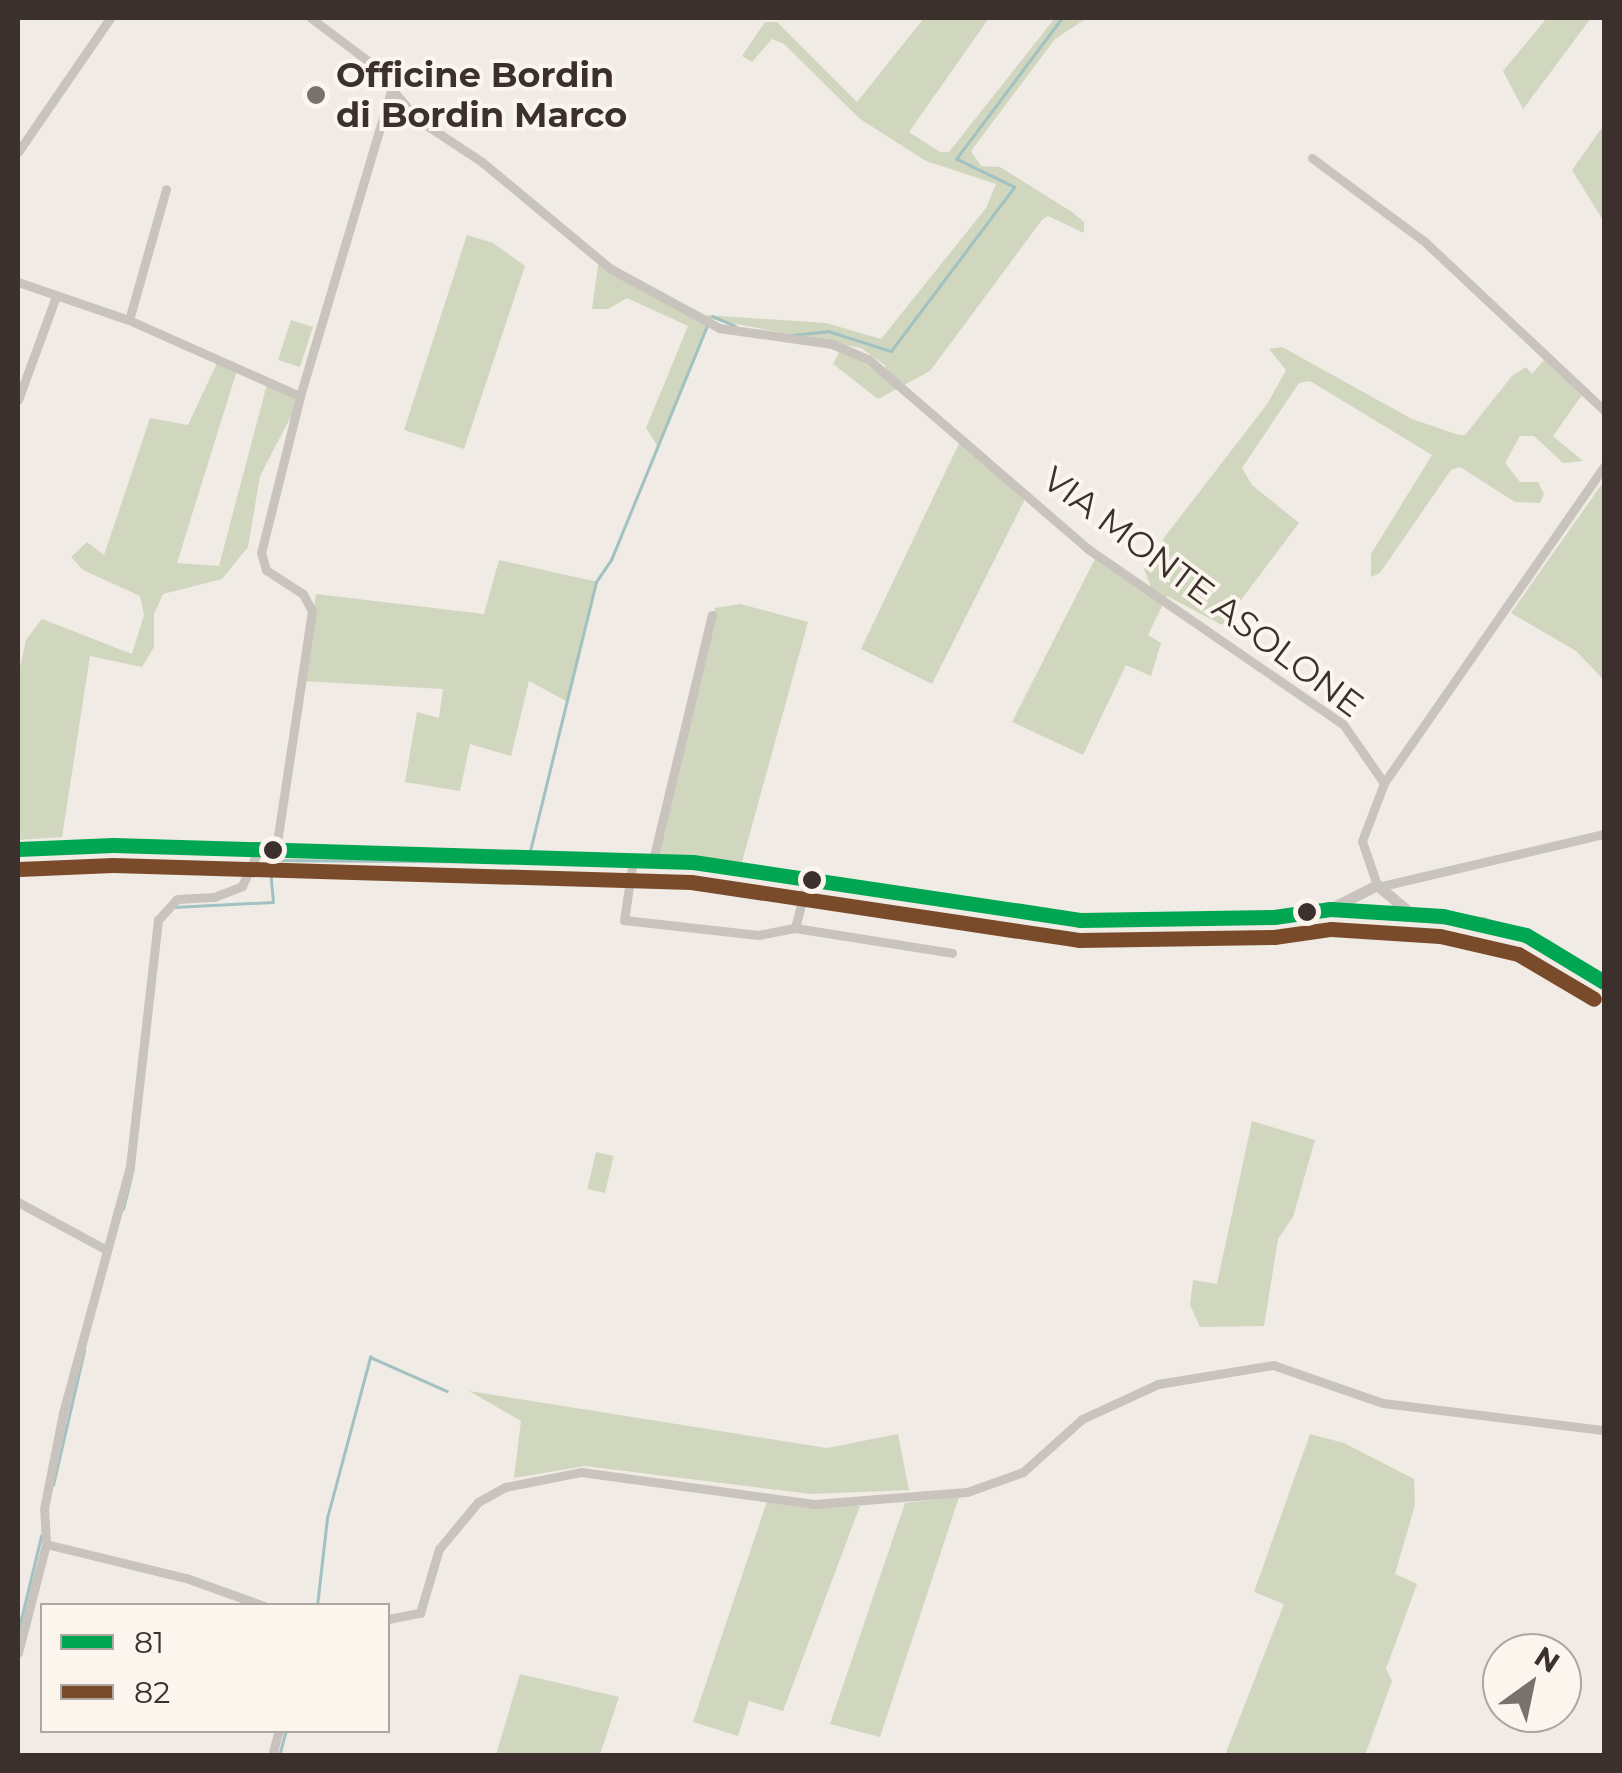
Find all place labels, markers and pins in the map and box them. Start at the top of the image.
place label: Officine Bordin di Bordin Marco [336,54,627,136]
marker: Officine Bordin di Bordin Marco [305,84,327,106]
unlabelled marker [263,840,283,860]
unlabelled marker [802,870,822,890]
unlabelled marker [1297,902,1317,922]

